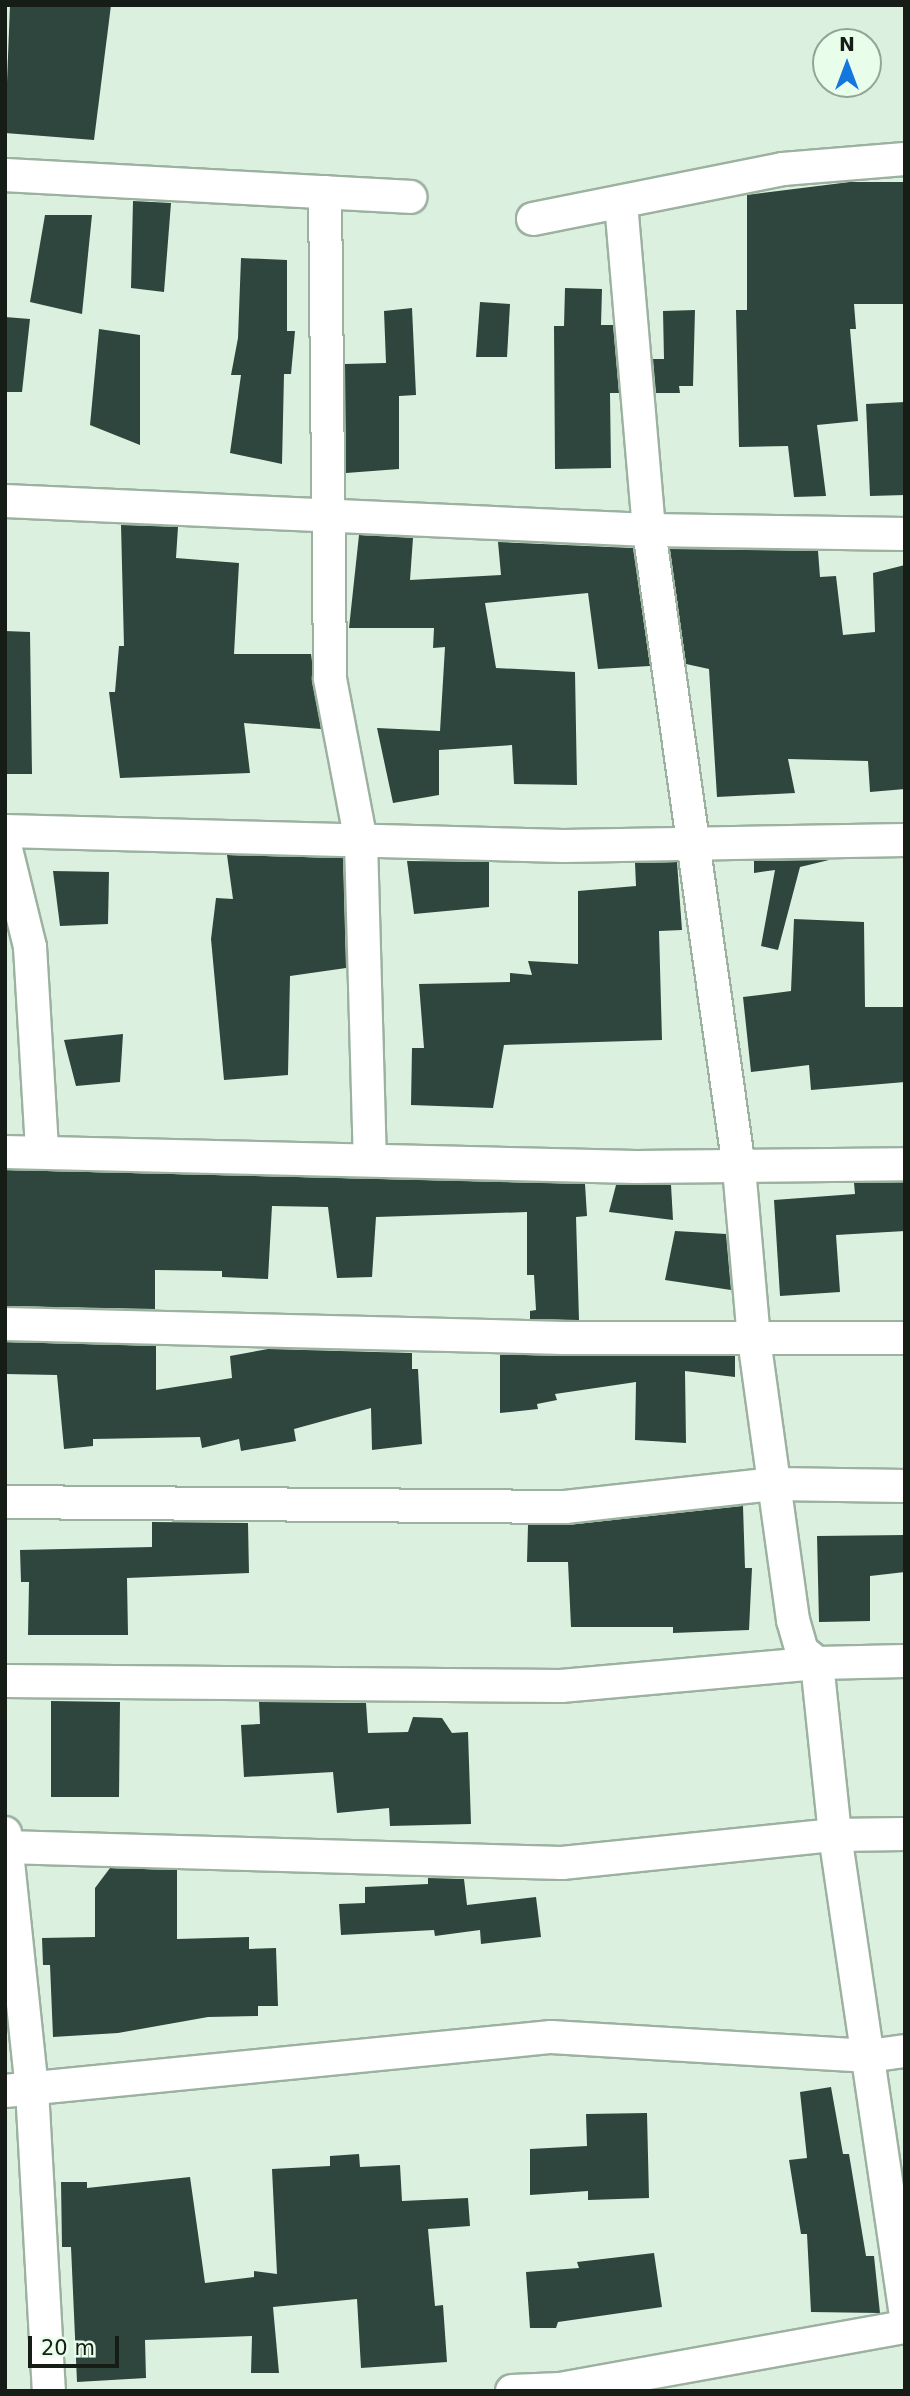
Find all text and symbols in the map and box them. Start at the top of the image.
north arrow [812,28,882,98]
text: N [839,33,855,55]
scale bar [32,2322,122,2366]
text: 20 m [41,2336,95,2360]

